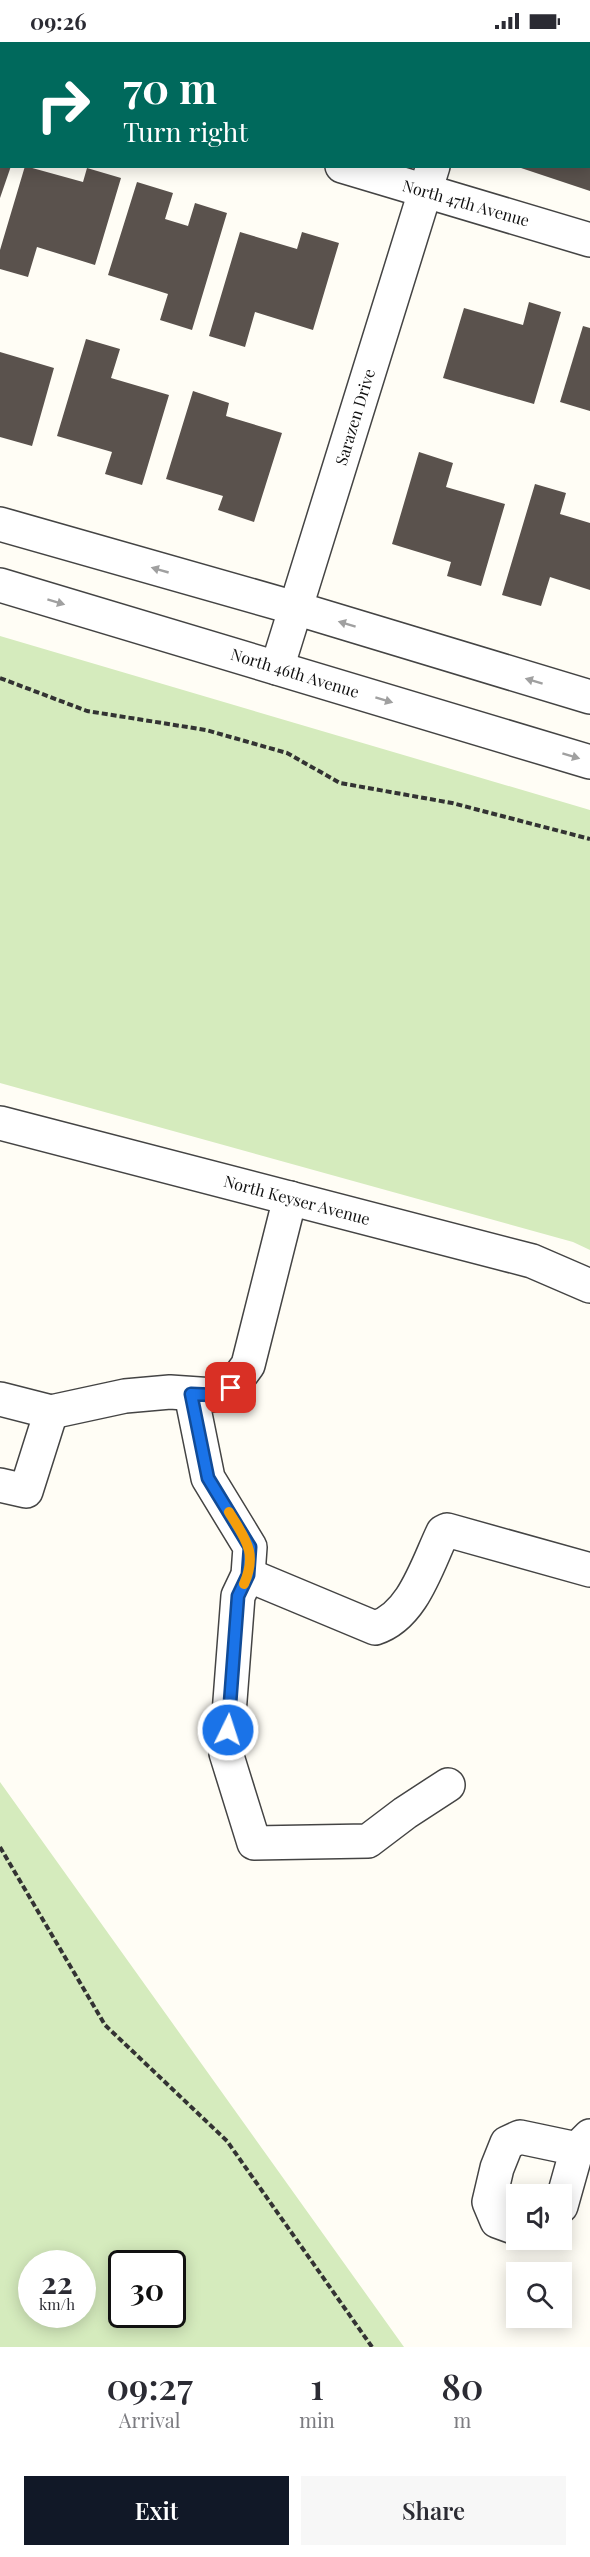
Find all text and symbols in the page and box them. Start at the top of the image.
text: 09:26 [30,6,87,36]
text: 70 m [123,59,217,115]
icon: right [24,66,102,144]
text: Turn right [123,113,248,149]
street label: North 47th Avenue [400,174,532,231]
street label: Sarazen Drive [330,366,379,468]
one-way arrow [151,565,169,574]
one-way arrow [47,598,65,607]
one-way arrow [338,619,356,628]
street label: North 46th Avenue [228,643,362,702]
one-way arrow [525,675,543,685]
one-way arrow [375,696,393,705]
one-way arrow [562,752,580,761]
street label: North Keyser Avenue [222,1170,373,1229]
pin [205,1362,256,1413]
icon: arrive [214,1371,247,1404]
position arrow [196,1698,260,1762]
map controls [506,2184,572,2328]
button: sound [506,2184,572,2250]
speed limit sign: 30 [108,2250,186,2328]
text: 22 [41,2262,73,2302]
button: search [506,2262,572,2328]
text: km/h [39,2294,75,2314]
text: 09:27 [106,2361,193,2409]
text: 1 [310,2361,324,2409]
text: 80 [441,2361,484,2409]
text: Arrival [119,2406,180,2433]
text: min [299,2406,335,2433]
text: m [453,2406,471,2433]
button: Exit [24,2476,289,2545]
button: Share [301,2476,566,2545]

